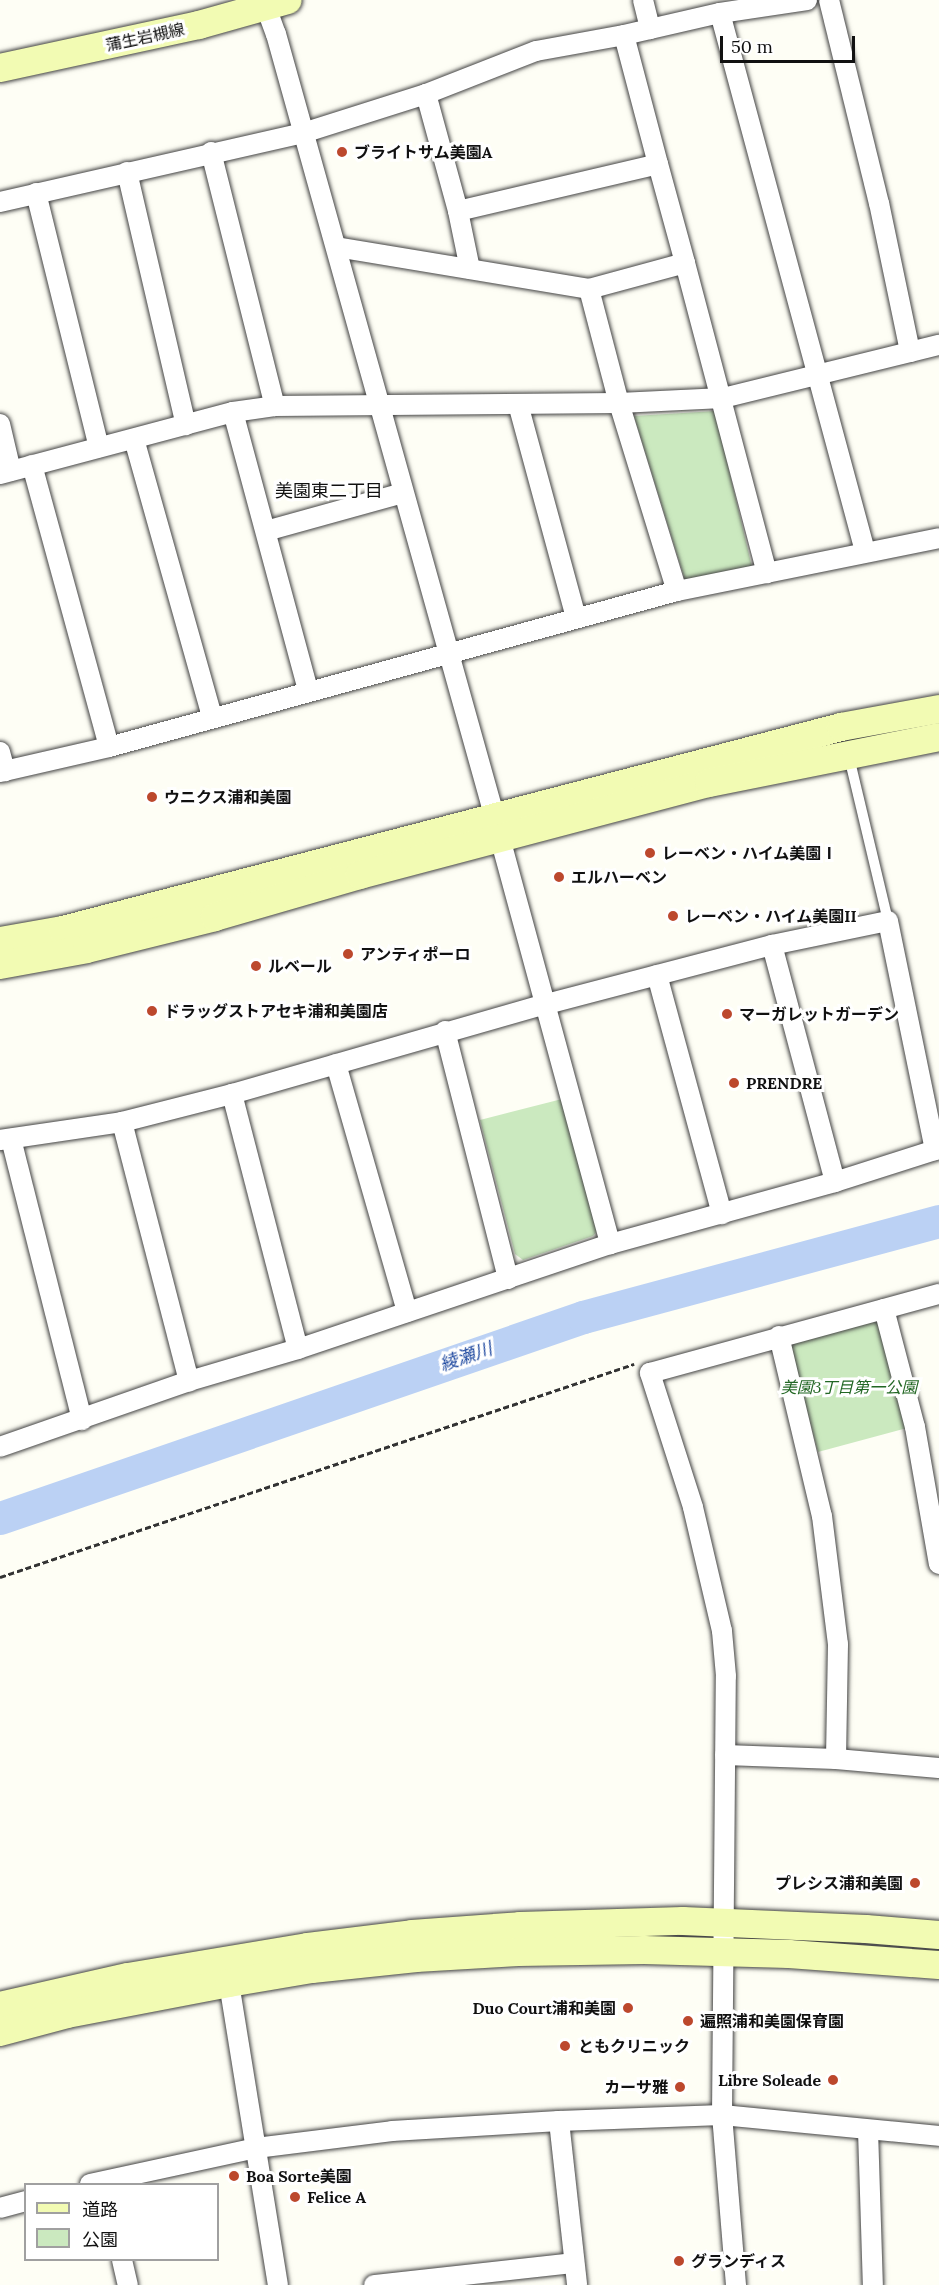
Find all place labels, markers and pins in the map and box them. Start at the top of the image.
place label: ブライトサム美園A [354,142,493,162]
marker: ブライトサム美園A [335,145,349,159]
place label: ウニクス浦和美園 [164,787,292,807]
marker: ウニクス浦和美園 [145,790,159,804]
place label: レーベン・ハイム美園Ⅰ [662,843,838,863]
marker: レーベン・ハイム美園Ⅰ [643,846,657,860]
place label: エルハーベン [571,867,667,887]
marker: エルハーベン [552,870,566,884]
place label: レーベン・ハイム美園II [685,906,857,926]
marker: レーベン・ハイム美園II [666,909,680,923]
place label: アンティポーロ [360,944,472,964]
marker: アンティポーロ [341,947,355,961]
place label: ルベール [268,956,332,976]
marker: ルベール [249,959,263,973]
place label: ドラッグストアセキ浦和美園店 [164,1001,388,1021]
marker: ドラッグストアセキ浦和美園店 [145,1004,159,1018]
place label: マーガレットガーデン [739,1004,899,1024]
marker: マーガレットガーデン [720,1007,734,1021]
place label: PRENDRE [746,1073,822,1093]
marker: PRENDRE [727,1076,741,1090]
place label: プレシス浦和美園 [775,1873,903,1893]
marker: プレシス浦和美園 [908,1876,922,1890]
place label: Duo Court浦和美園 [472,1998,616,2018]
marker: Duo Court浦和美園 [621,2001,635,2015]
place label: 遍照浦和美園保育園 [700,2011,844,2031]
marker: 遍照浦和美園保育園 [681,2014,695,2028]
place label: ともクリニック [578,2036,690,2056]
marker: ともクリニック [556,2037,574,2055]
place label: Libre Soleade [718,2070,821,2090]
marker: Libre Soleade [826,2073,840,2087]
place label: カーサ雅 [604,2077,668,2097]
marker: カーサ雅 [673,2080,687,2094]
place label: Boa Sorte美園 [246,2166,352,2186]
marker: Boa Sorte美園 [227,2169,241,2183]
place label: Felice A [307,2187,366,2207]
marker: Felice A [288,2190,302,2204]
place label: グランディス [691,2251,787,2271]
marker: グランディス [672,2254,686,2268]

